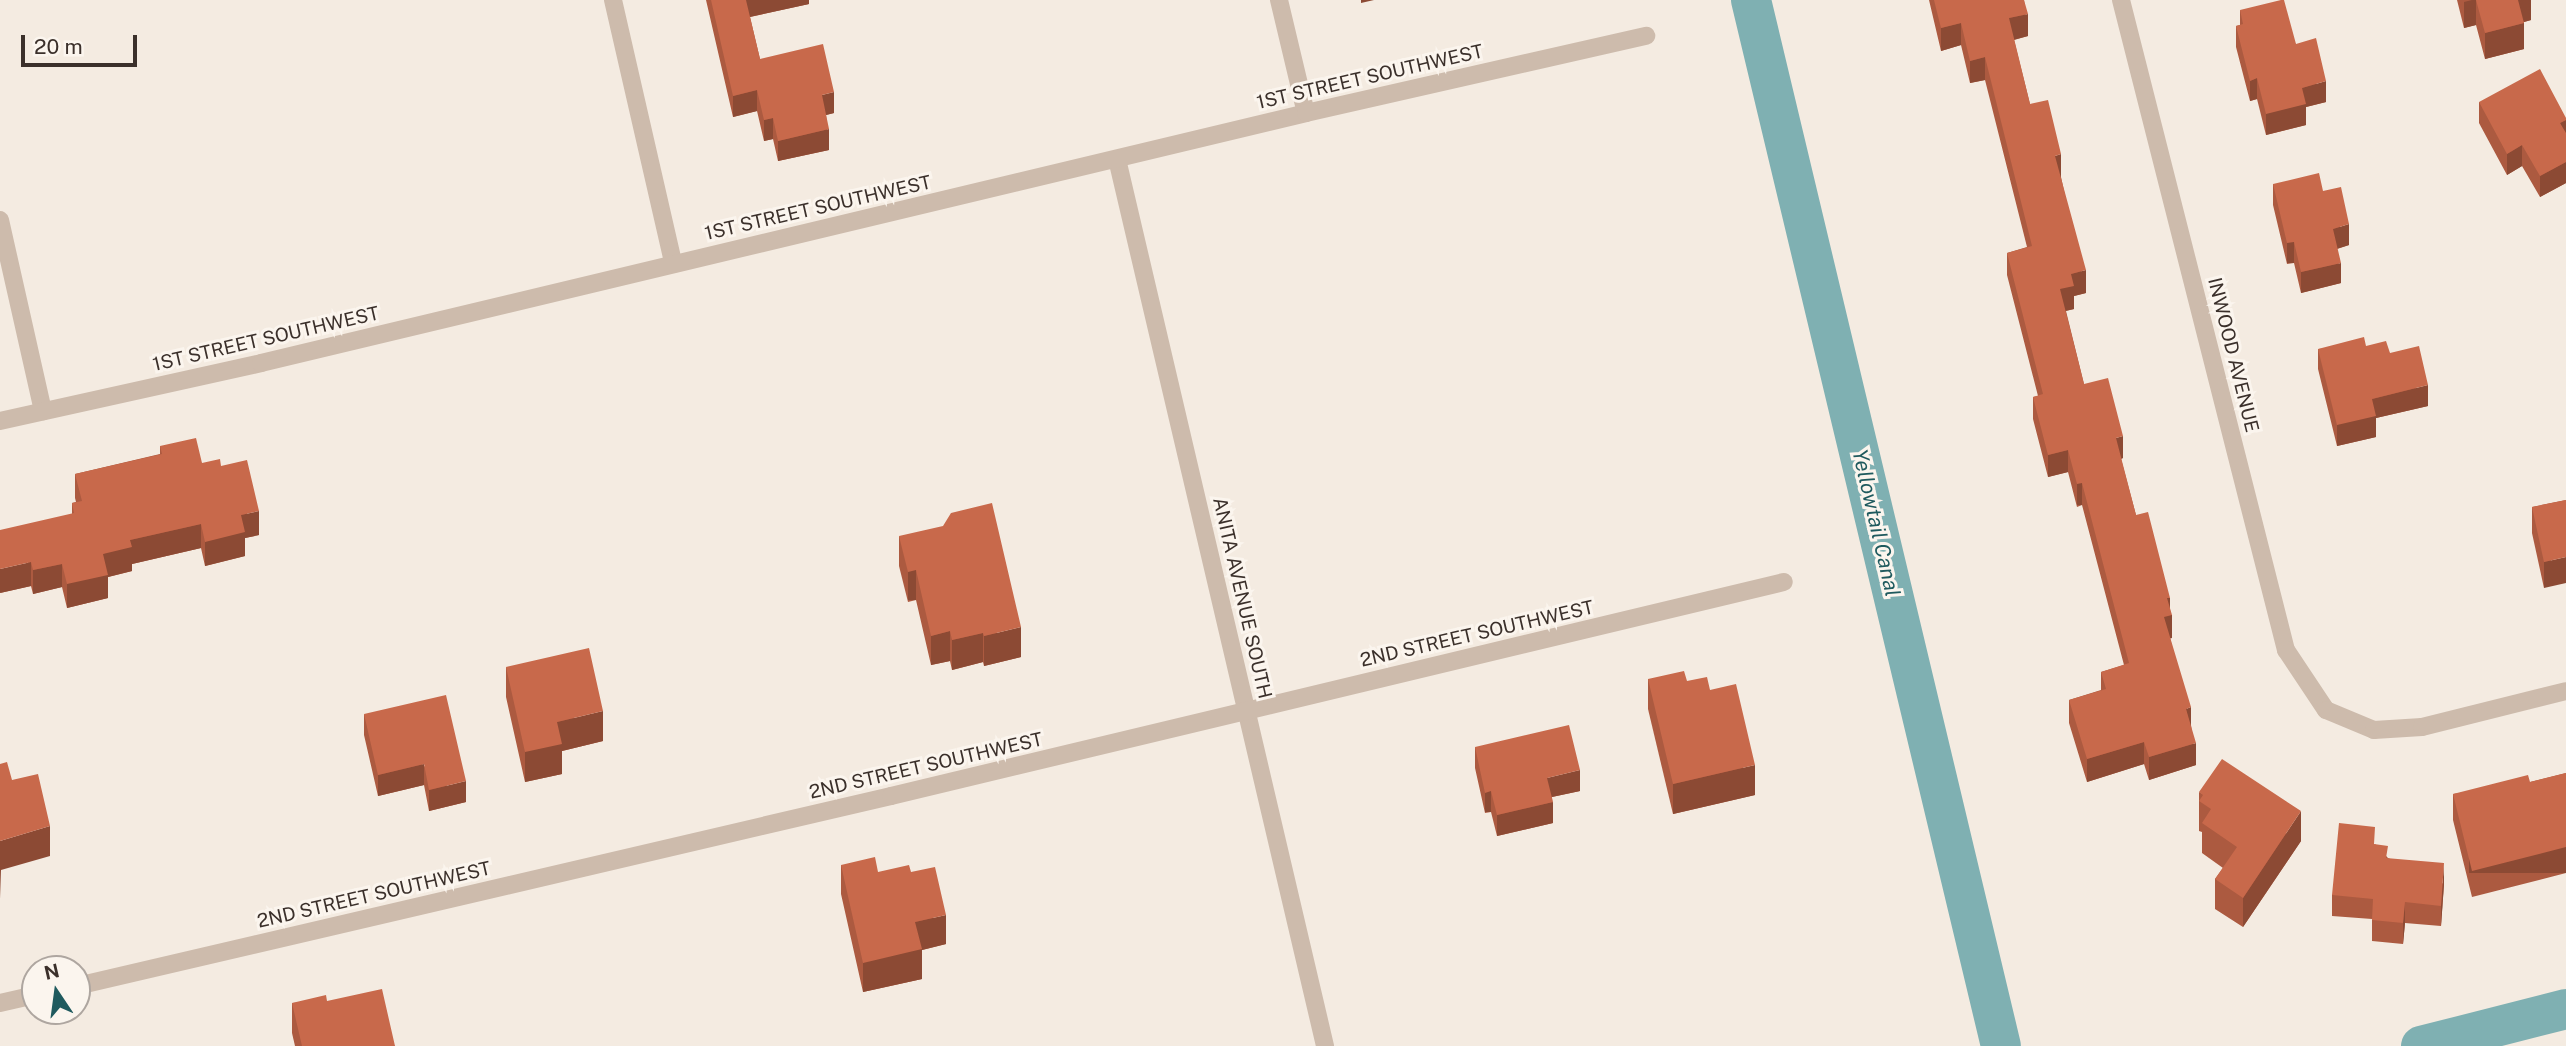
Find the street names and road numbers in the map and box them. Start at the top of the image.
street label: 1ST STREET SOUTHWEST [1255,40,1485,114]
street label: 1ST STREET SOUTHWEST [703,171,933,245]
street label: INWOOD AVENUE [2203,275,2263,435]
street label: 1ST STREET SOUTHWEST [151,302,381,376]
street label: ANITA AVENUE SOUTH [1208,495,1276,701]
street label: 2ND STREET SOUTHWEST [1358,596,1596,672]
street label: 2ND STREET SOUTHWEST [807,728,1045,804]
street label: 2ND STREET SOUTHWEST [255,857,493,933]

